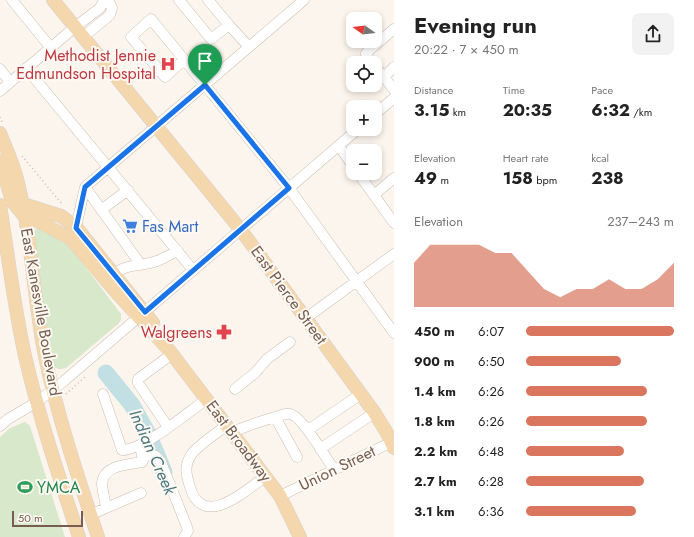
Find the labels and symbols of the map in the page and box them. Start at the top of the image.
north arrow [346,12,382,48]
place label: Methodist Jennie Edmundson Hospital [16,44,156,85]
pin [188,44,222,85]
hospital icon: Methodist Jennie Edmundson Hospital [159,55,177,73]
place label: Fas Mart [142,215,199,238]
supermarket icon: Fas Mart [121,217,139,235]
street label: East Kanesville Boulevard [15,226,67,398]
street label: East Pierce Street [245,241,333,349]
place label: Walgreens [141,321,212,344]
pharmacy icon: Walgreens [215,323,233,341]
street label: East Broadway [201,395,278,487]
water label: Indian Creek [124,406,183,499]
street label: Union Street [295,439,379,496]
place label: YMCA [37,476,81,499]
sports icon: YMCA [16,478,34,496]
scale bar [12,509,83,528]

